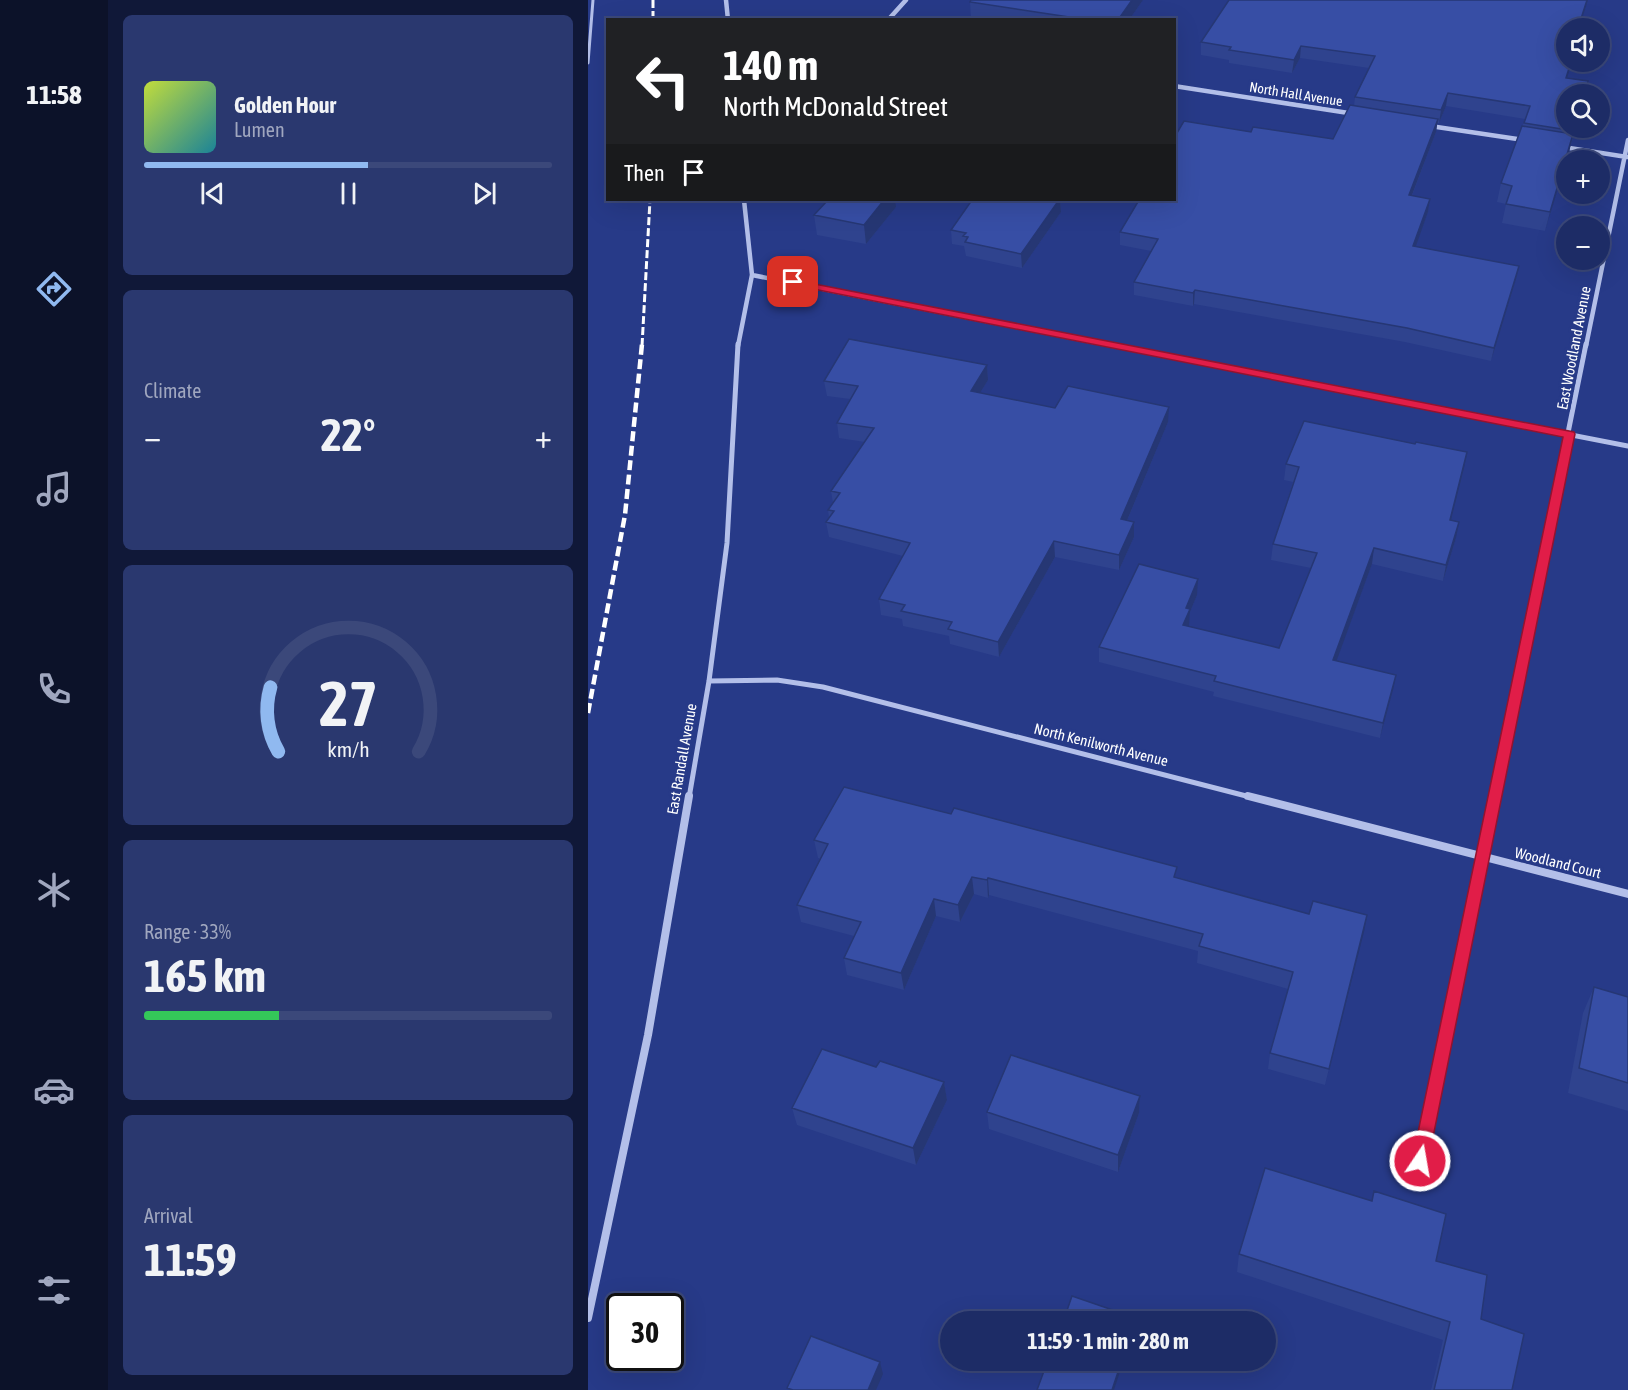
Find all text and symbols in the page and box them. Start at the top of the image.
map controls [1556,18,1610,270]
button: sound [1556,18,1610,72]
text: 140 m [723,41,818,89]
icon: left [624,42,702,120]
text: 11:58 [26,79,82,110]
street label: North Hall Avenue [1248,79,1344,109]
button: search [1556,84,1610,138]
text: North McDonald Street [723,91,948,122]
text: Golden Hour [234,92,336,118]
text: Lumen [234,118,285,141]
button: + [1556,150,1610,204]
icon: arrive [677,156,710,189]
text: Then [624,160,665,186]
icon: previous [196,177,229,210]
icon: pause [332,177,365,210]
icon: next [468,177,501,210]
button: − [1556,216,1610,270]
pin [767,256,818,307]
icon: arrive [776,265,809,298]
icon: directions [33,268,75,310]
street label: East Woodland Avenue [1553,284,1594,411]
text: Climate [144,379,201,402]
text: 22° [321,409,375,461]
text: − [144,417,161,455]
text: + [535,417,552,455]
icon: music [33,468,75,510]
icon: phone [33,668,75,710]
text: 27 [319,668,377,739]
street label: East Randall Avenue [663,702,700,816]
street label: North Kenilworth Avenue [1032,720,1170,769]
text: km/h [327,737,369,762]
street label: Woodland Court [1513,844,1603,881]
icon: climate [33,869,75,911]
text: Range · 33% [144,920,231,943]
text: 165 km [144,950,266,1002]
icon: car [33,1069,75,1111]
position arrow [1388,1129,1452,1193]
text: Arrival [144,1204,193,1227]
text: 11:59 [144,1234,237,1286]
icon: filters [33,1269,75,1311]
speed limit sign: 30 [606,1293,684,1371]
text: 11:59 · 1 min · 280 m [1027,1328,1189,1354]

